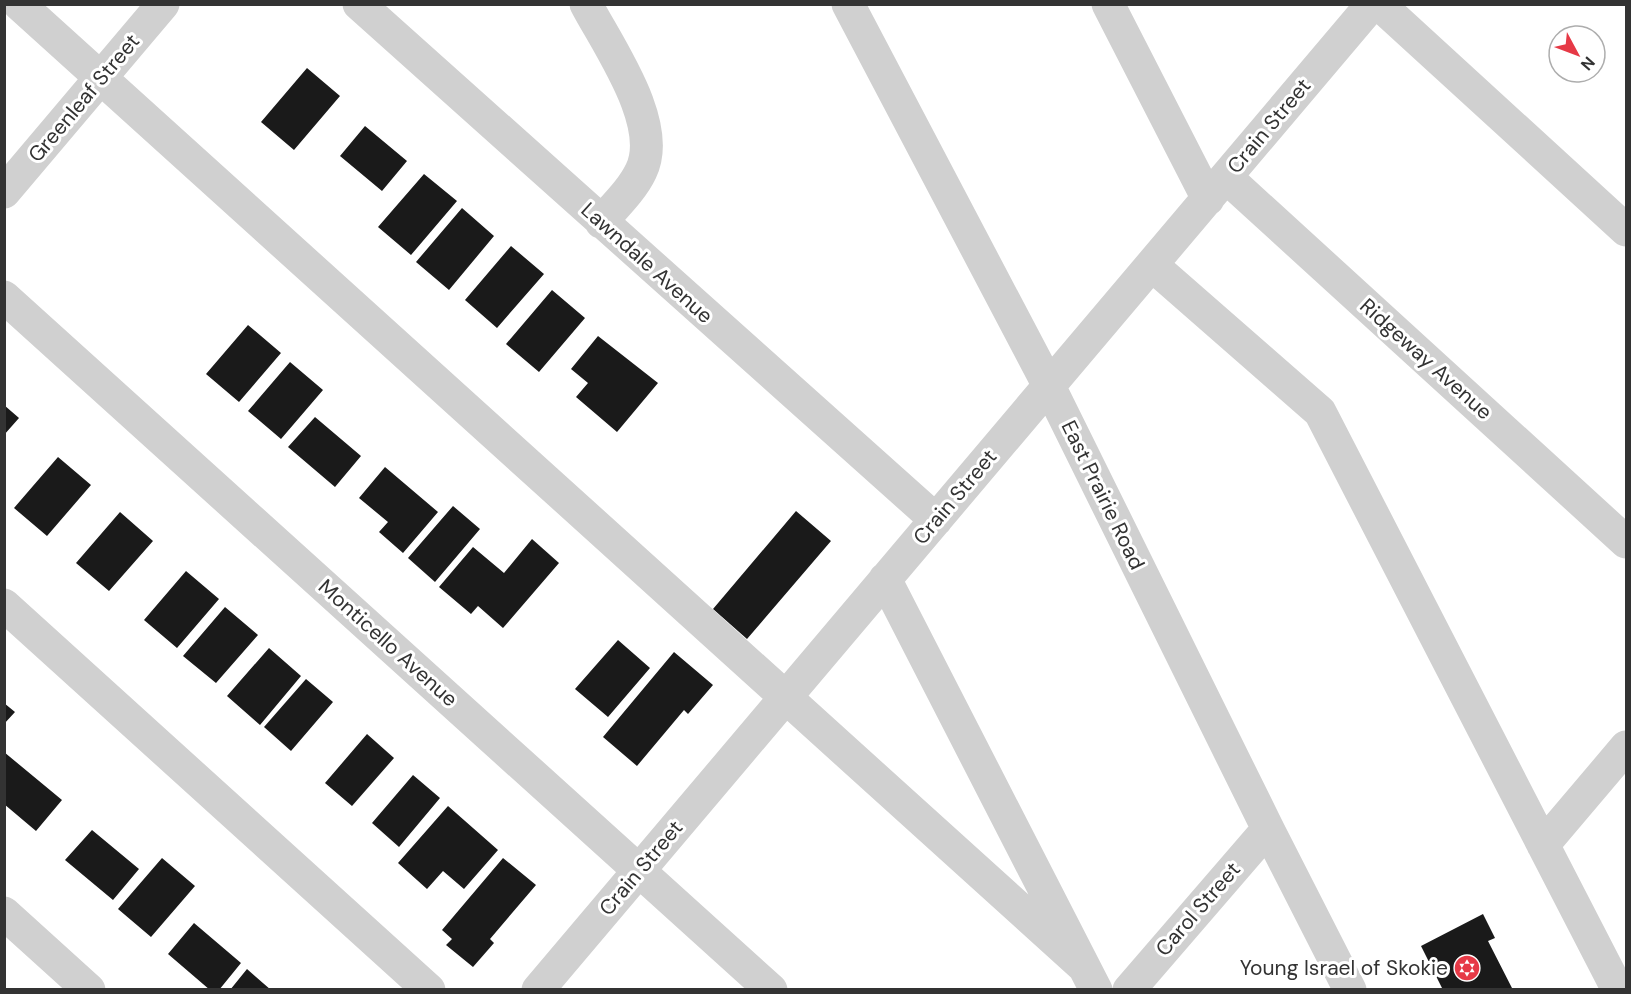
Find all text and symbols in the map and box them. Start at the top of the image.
north arrow [1547,24,1607,84]
street label: Greenleaf Street [22,28,146,168]
text: N [1576,52,1600,75]
street label: Crain Street [1221,72,1317,180]
street label: Lawndale Avenue [575,196,719,330]
street label: Ridgeway Avenue [1354,292,1498,426]
street label: East Prairie Road [1055,416,1151,574]
street label: Crain Street [907,443,1003,551]
street label: Monticello Avenue [312,573,464,713]
street label: Crain Street [593,814,689,922]
street label: Carol Street [1149,856,1247,962]
synagogue icon: Young Israel of Skokie [1452,953,1482,983]
place label: Young Israel of Skokie [1240,954,1448,982]

